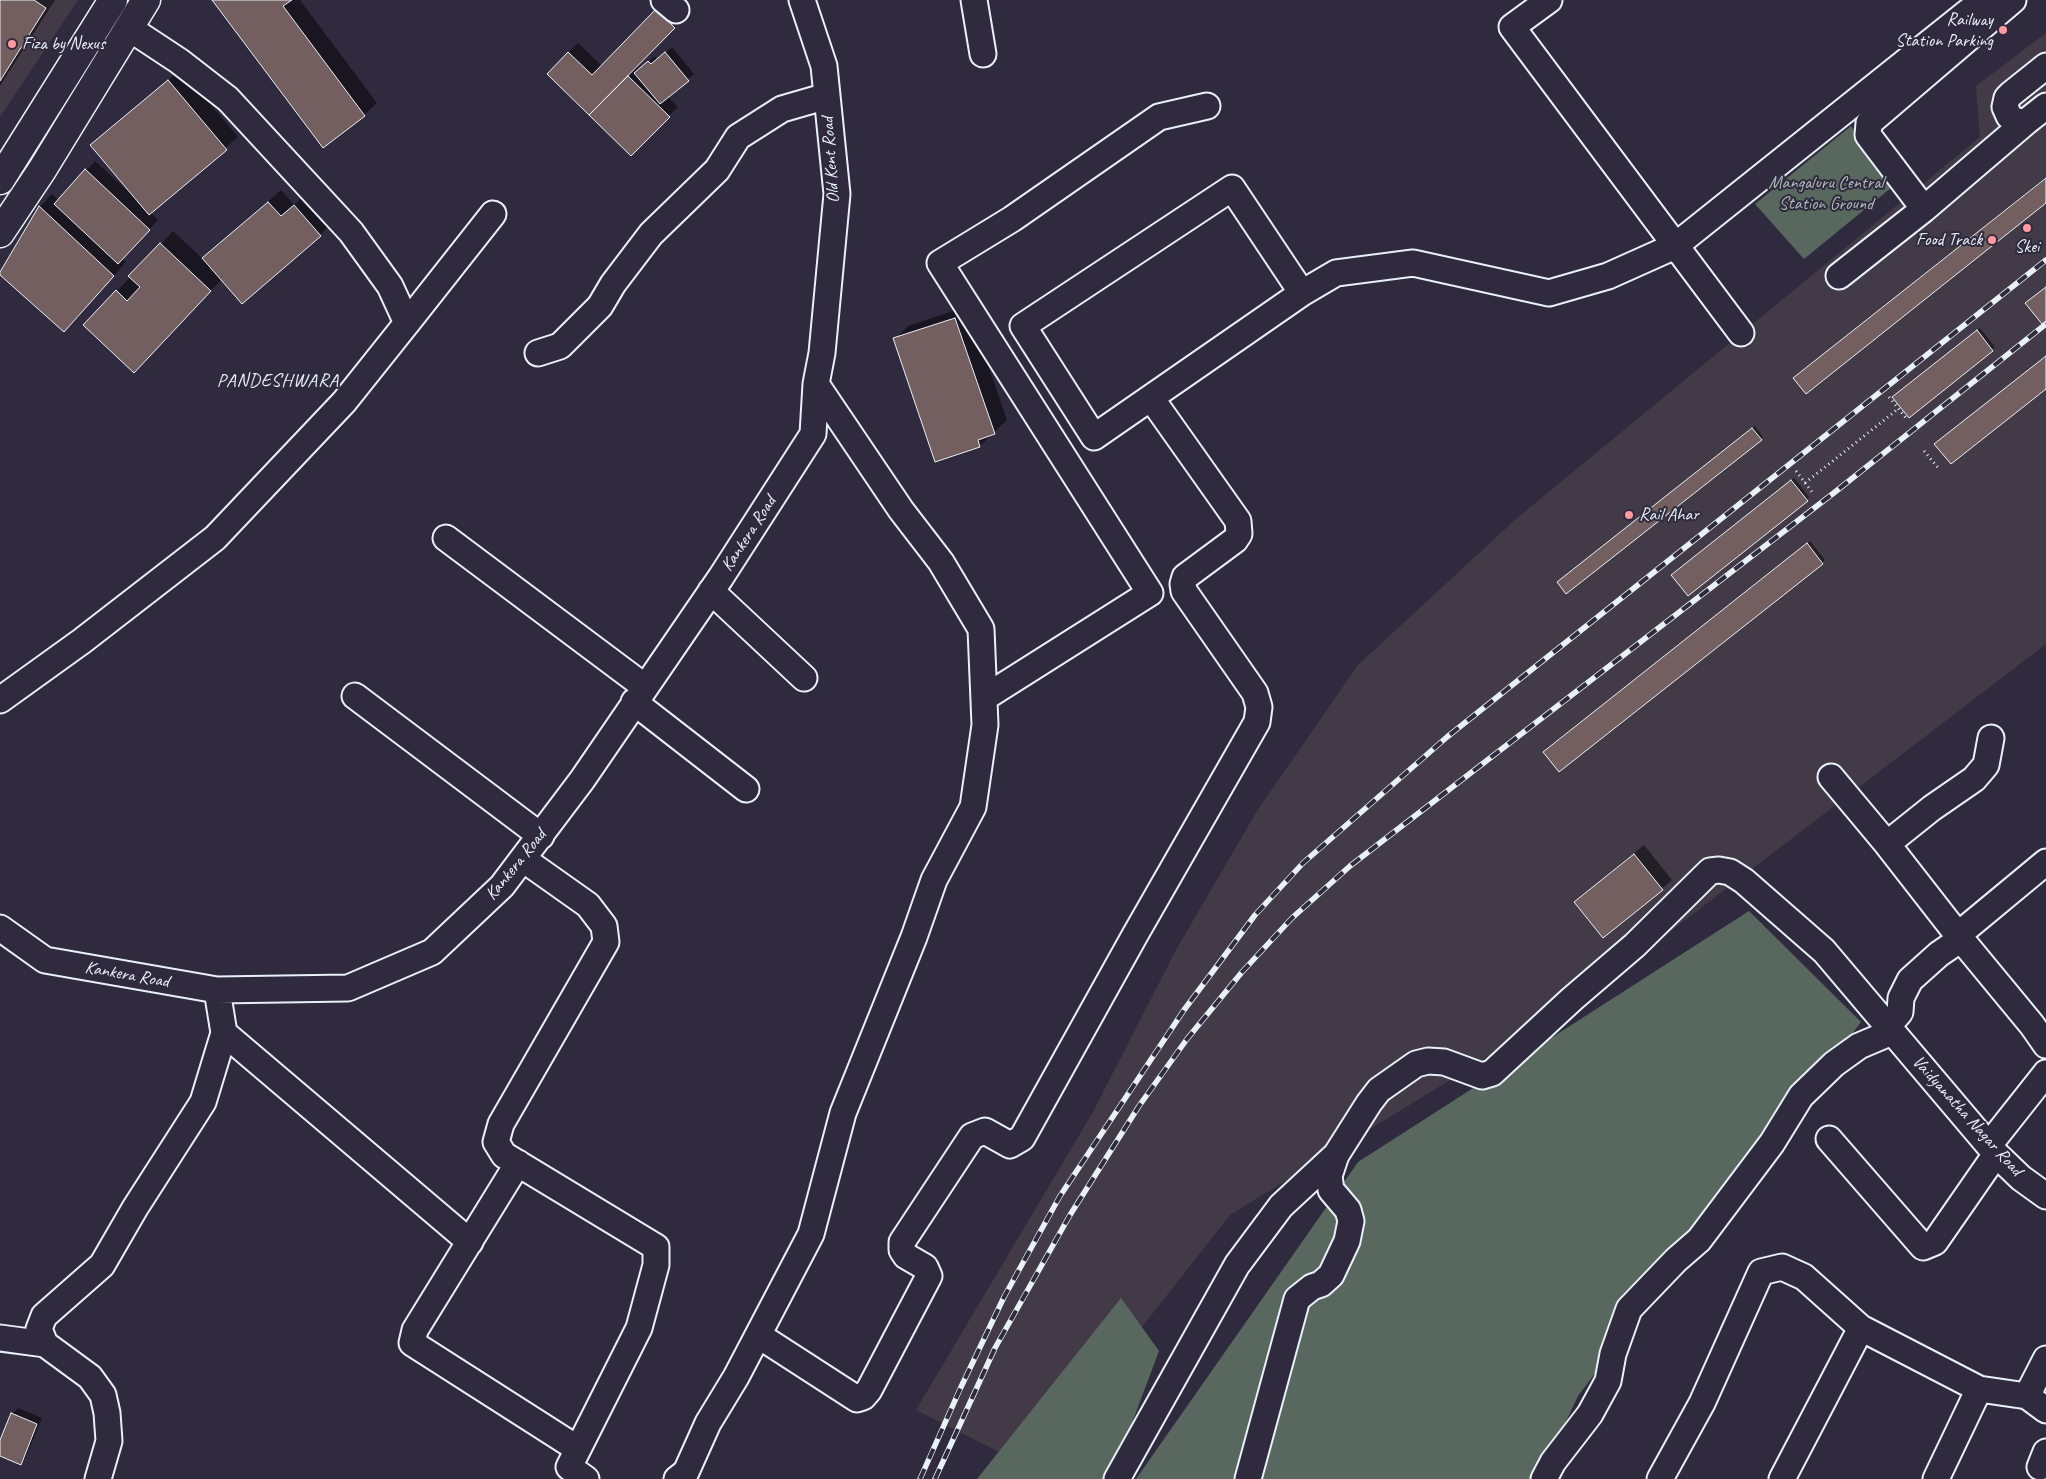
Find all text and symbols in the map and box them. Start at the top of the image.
place label: Railway Station Parking [1896,9,1993,52]
marker: Railway Station Parking [1997,24,2009,36]
place label: Fiza by Nexus [22,33,105,55]
marker: Fiza by Nexus [6,38,18,50]
street label: Old Kent Road [817,116,845,204]
park label: Mangaluru Central Station Ground [1769,172,1883,214]
marker: Skei [2021,222,2033,234]
place label: Food Track [1916,229,1982,251]
marker: Food Track [1986,234,1998,246]
place label: Skei [2015,236,2039,258]
district label: PANDESHWARA [217,370,339,392]
street label: Kankera Road [717,492,781,576]
place label: Rail Ahar [1639,504,1699,526]
marker: Rail Ahar [1623,509,1635,521]
street label: Kankera Road [481,825,551,905]
street label: Kankera Road [83,957,171,993]
street label: Vaidyanatha Nagar Road [1907,1051,2027,1181]

